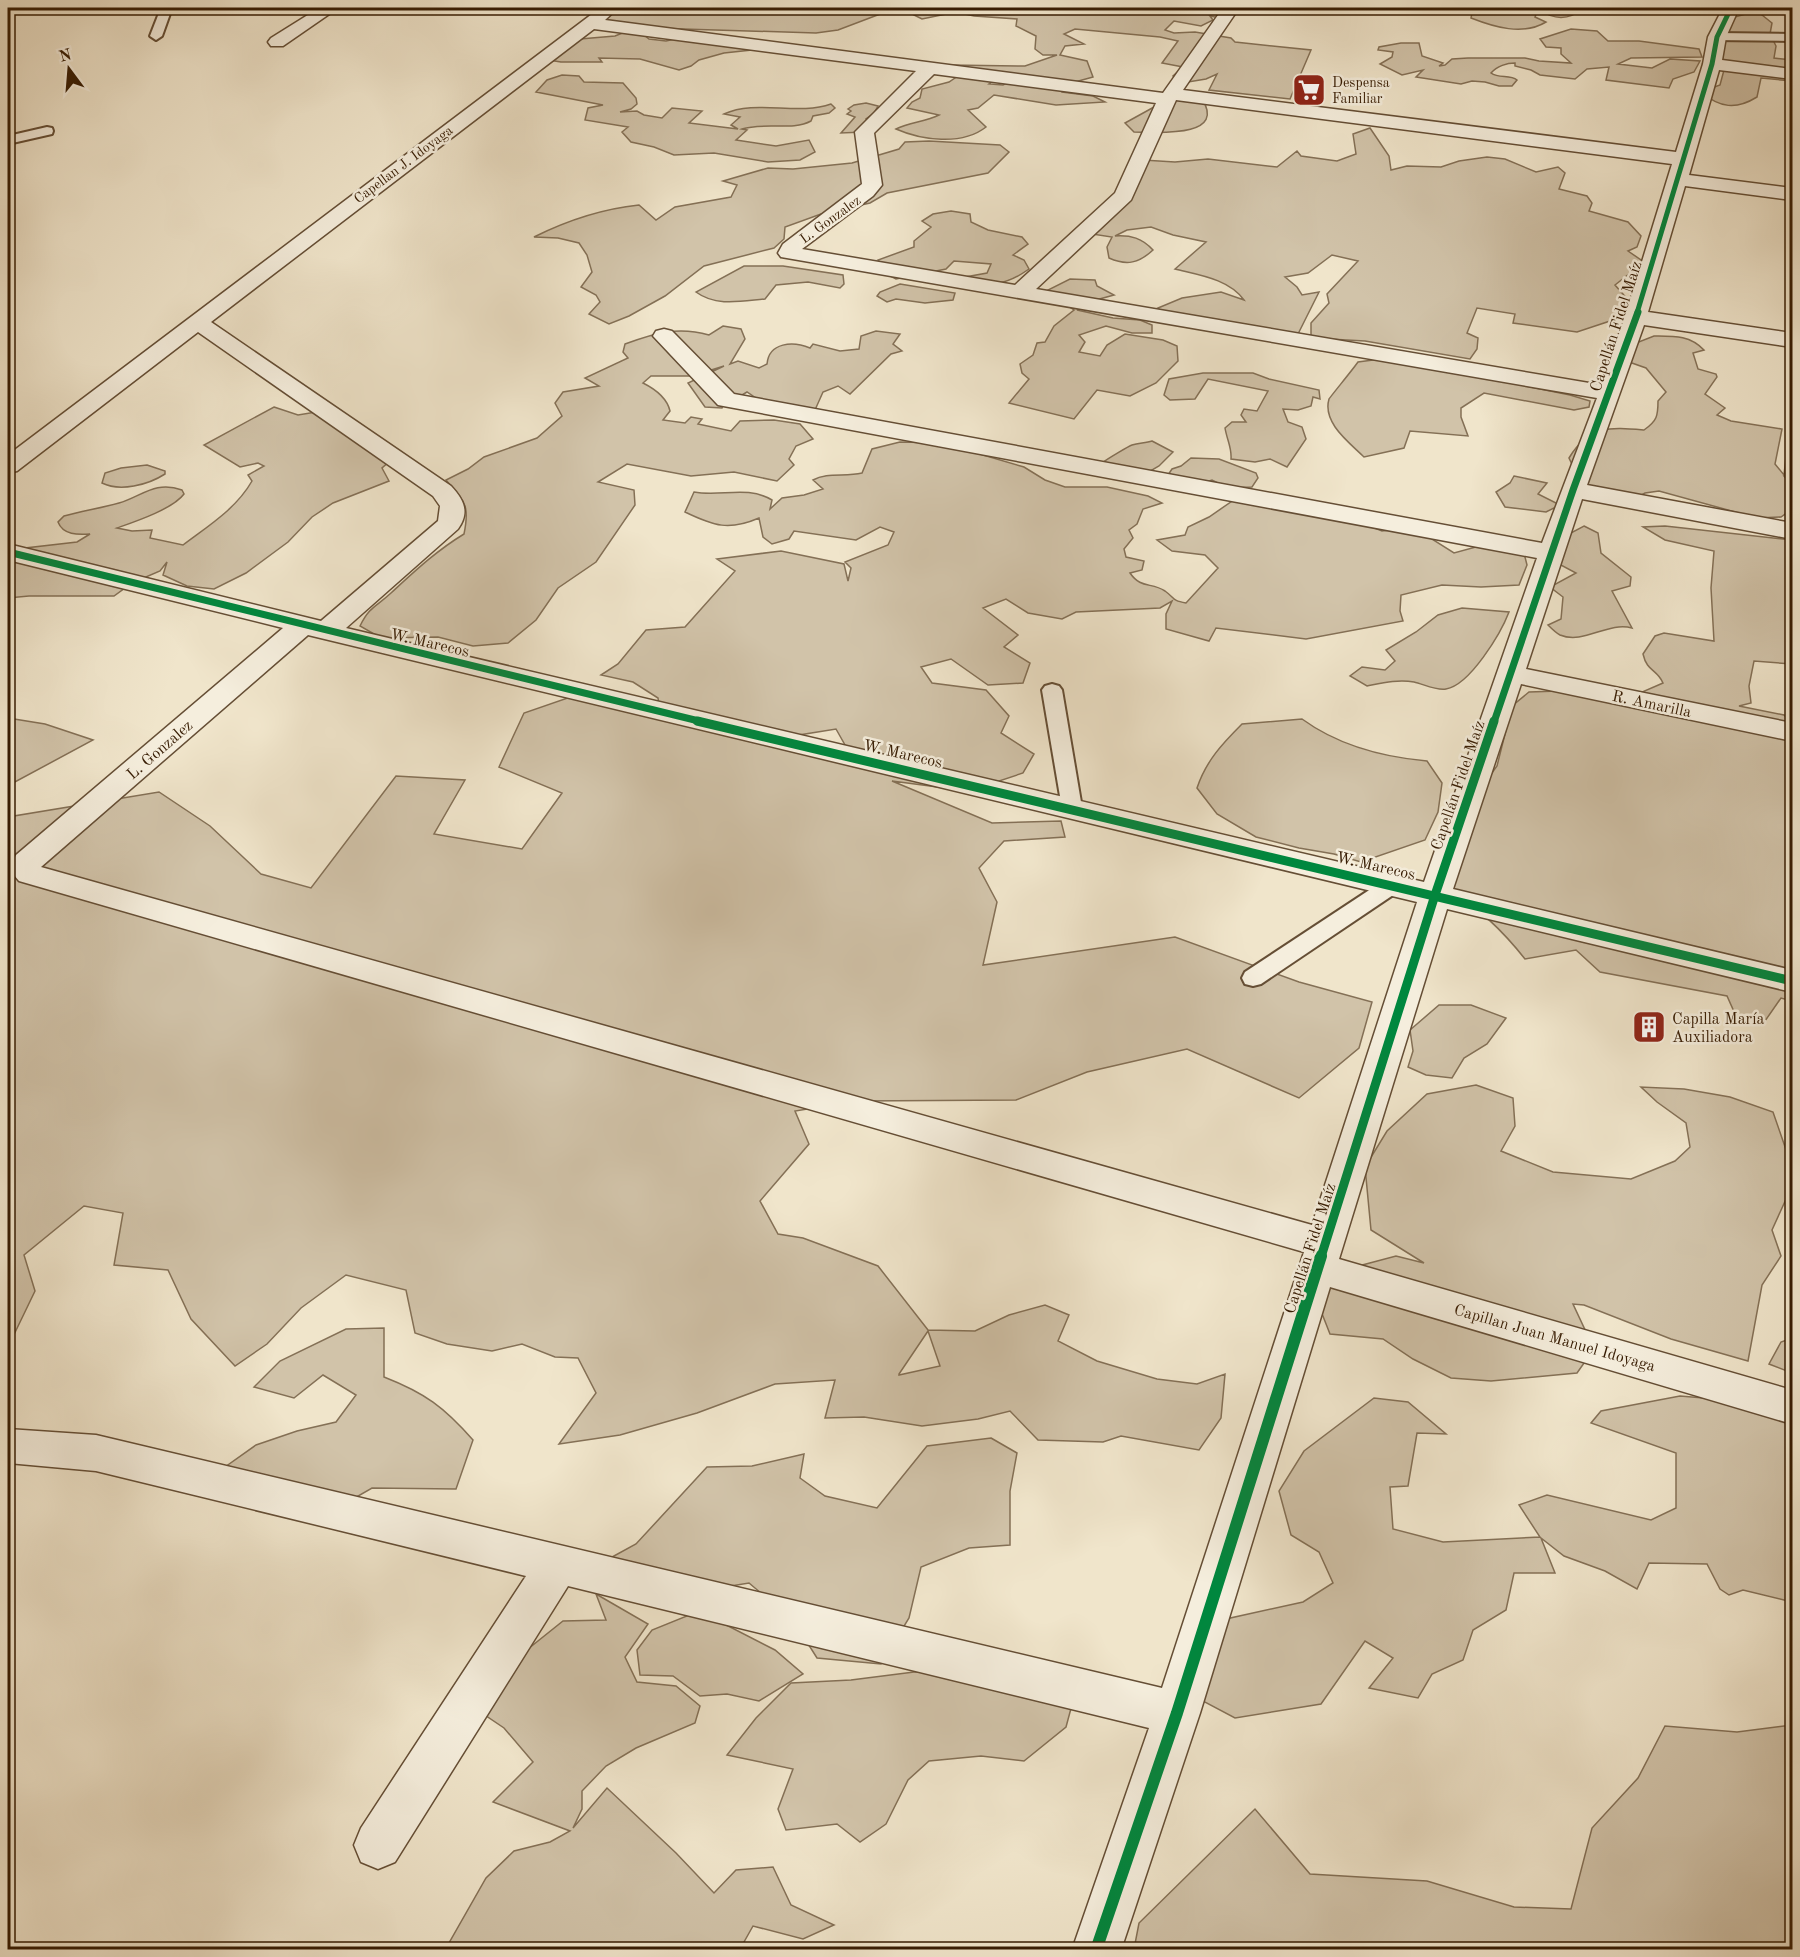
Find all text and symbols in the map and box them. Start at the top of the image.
north arrow [39,39,99,99]
text: N [57,47,74,66]
supermarket icon: Despensa Familiar [1291,72,1327,108]
place label: Despensa Familiar [1332,76,1390,106]
street label: Capellan J. Idoyaga [352,123,456,206]
street label: L. Gonzalez [798,193,864,246]
street label: Capellán Fidel Maíz [1588,259,1646,394]
street label: W. Marecos [388,627,471,661]
street label: R. Amarilla [1610,689,1693,721]
street label: L. Gonzalez [124,718,196,783]
street label: Capellán Fidel Maíz [1429,719,1489,853]
street label: W. Marecos [861,738,944,772]
street label: W. Marecos [1334,850,1417,884]
building icon: Capilla María Auxiliadora [1631,1009,1667,1045]
place label: Capilla María Auxiliadora [1672,1012,1764,1046]
street label: Capellán Fidel Maíz [1282,1181,1340,1316]
street label: Capillan Juan Manuel Idoyaga [1452,1302,1657,1375]

